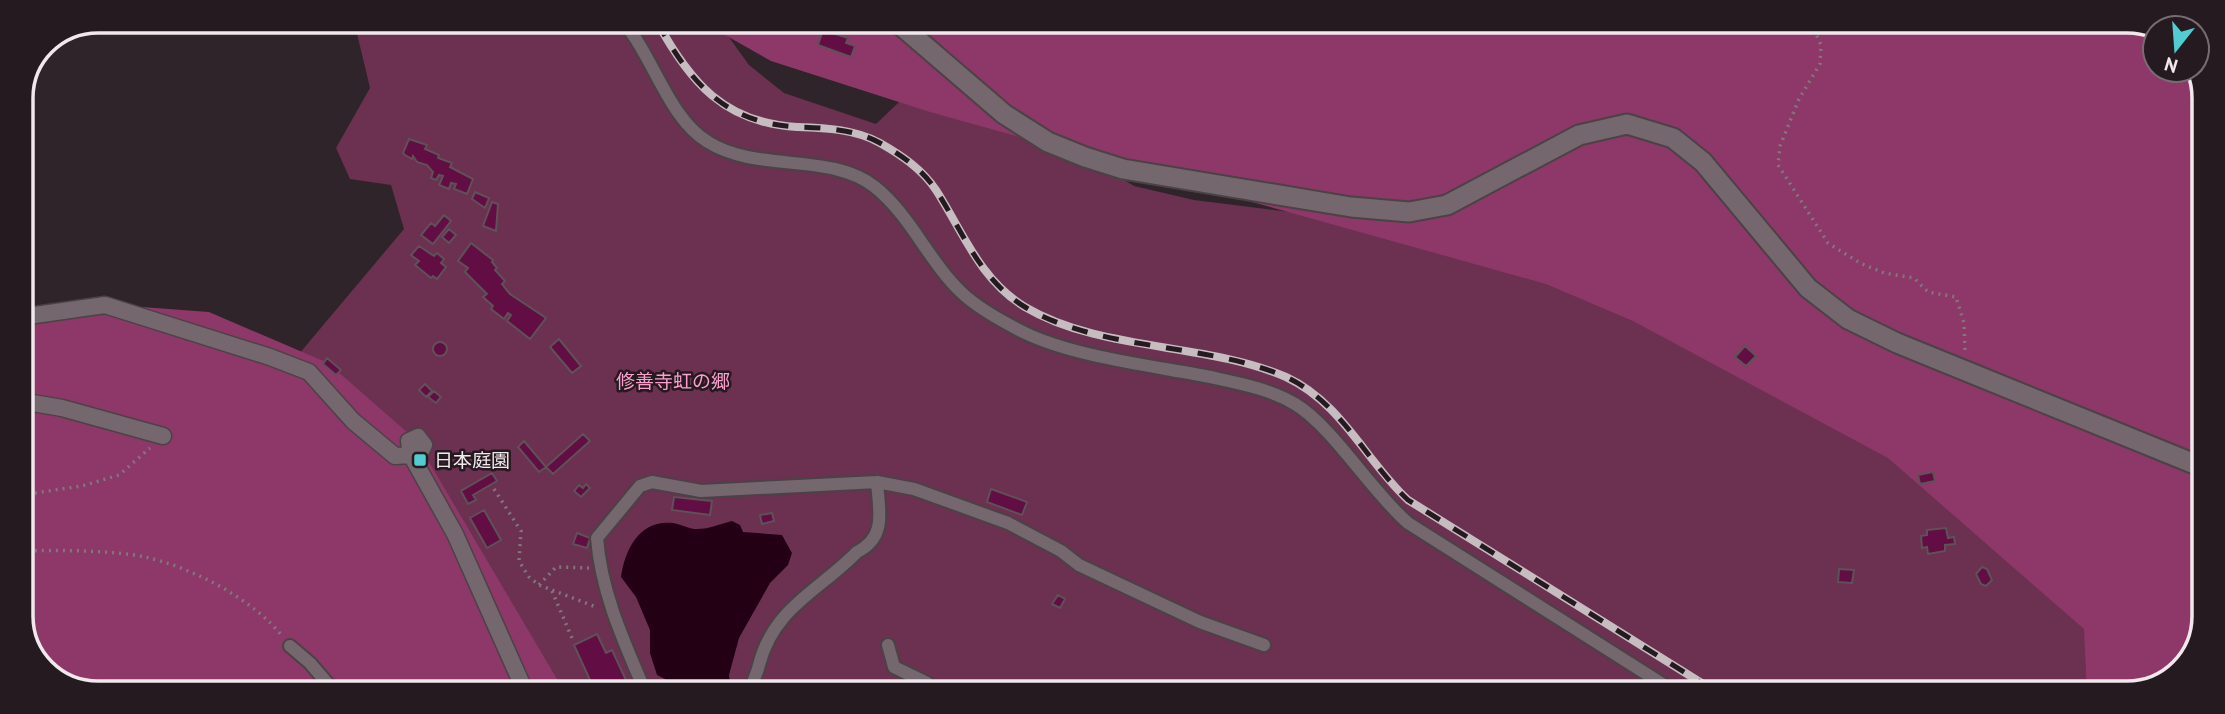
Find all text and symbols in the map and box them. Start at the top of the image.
north arrow [2141,14,2211,84]
text: N [2162,52,2181,79]
park label: 修善寺虹の郷 [616,369,730,393]
place label: 日本庭園 [434,448,510,472]
marker: 日本庭園 [412,452,428,468]

